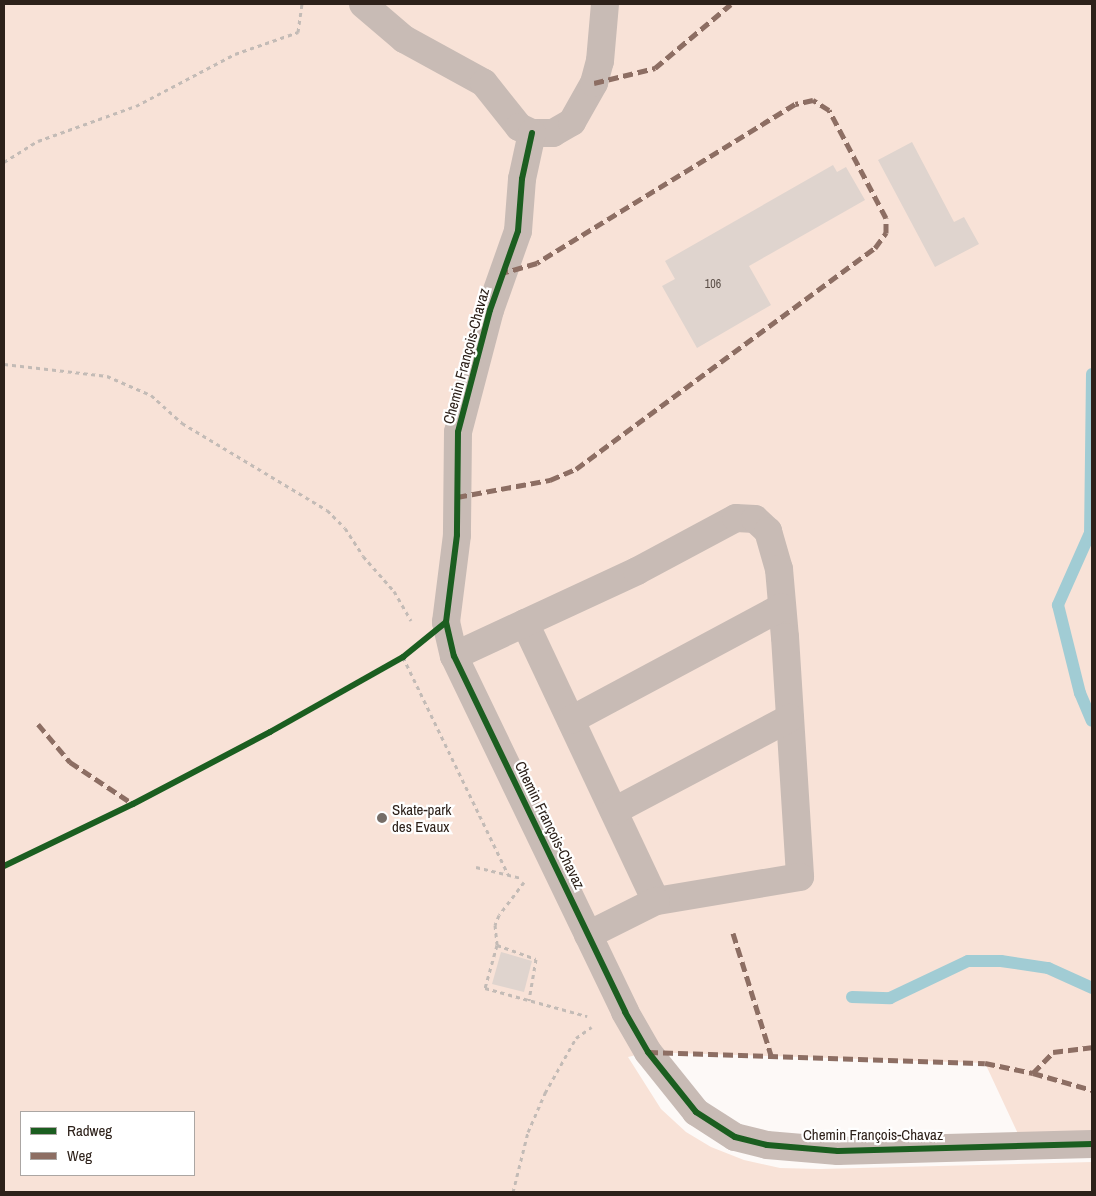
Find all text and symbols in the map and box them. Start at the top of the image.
house number: 106 [705,278,721,292]
street label: Chemin François-Chavaz [439,286,493,426]
street label: Chemin François-Chavaz [511,758,589,892]
place label: Skate-park des Evaux [392,800,451,835]
marker: Skate-park des Evaux [376,812,388,824]
legend [20,1111,195,1176]
text: Radweg [67,1120,112,1141]
street label: Chemin François-Chavaz [803,1126,943,1144]
text: Weg [67,1145,92,1166]

